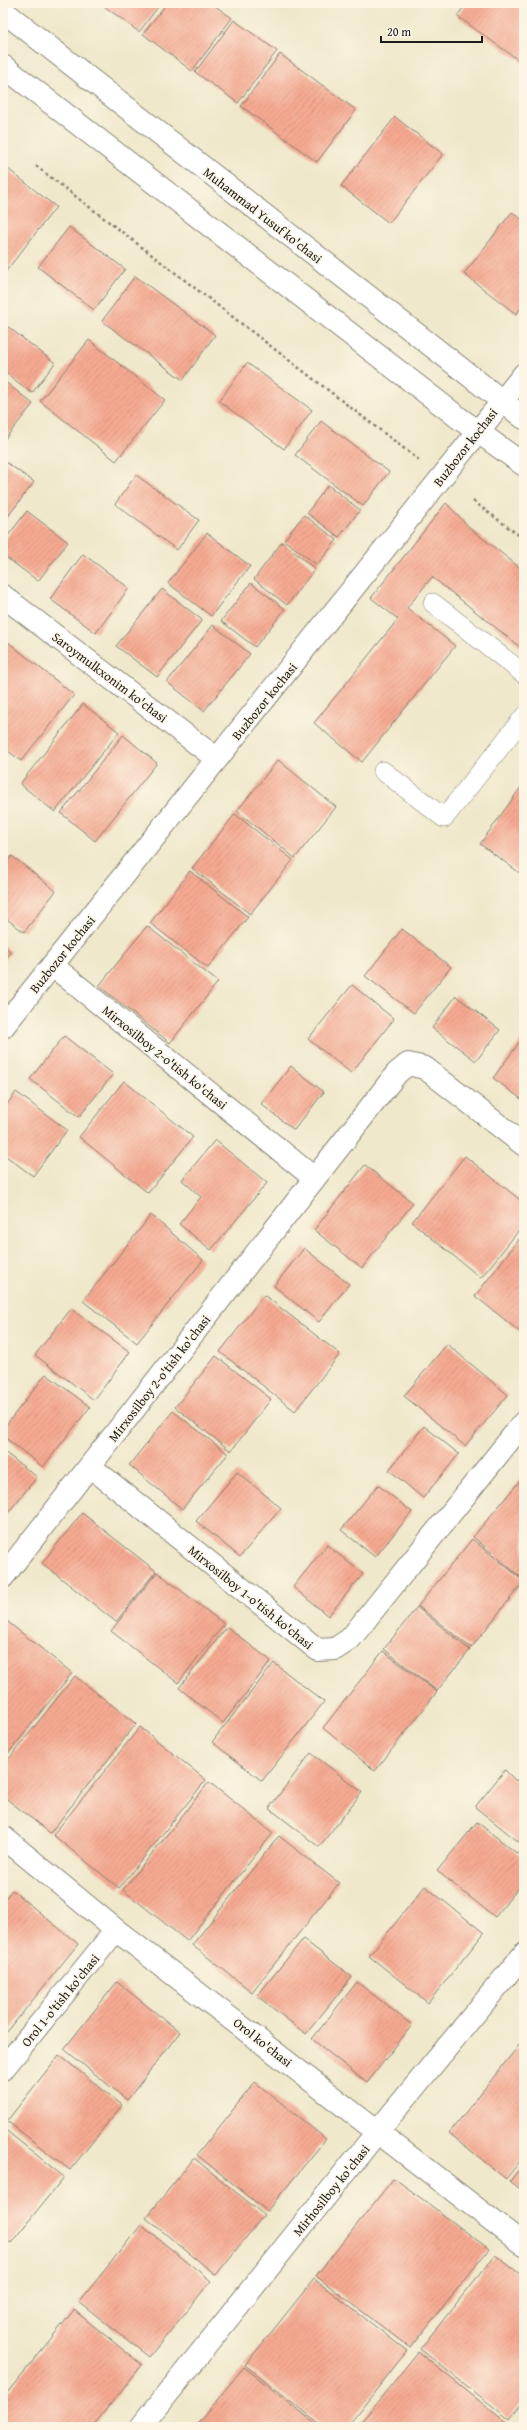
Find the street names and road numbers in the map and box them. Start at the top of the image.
street label: Muhammad Yusuf ko'chasi [199,163,327,268]
street label: Buzbozor kochasi [429,404,502,491]
street label: Saroymulkxonim ko'chasi [48,628,172,727]
street label: Buzbozor kochasi [227,658,302,744]
street label: Buzbozor kochasi [25,911,100,997]
street label: Mirxosilboy 2-o'tish ko'chasi [98,1001,232,1114]
street label: Mirxosilboy 2-o'tish ko'chasi [104,1311,215,1446]
street label: Mirxosilboy 1-o'tish ko'chasi [184,1541,318,1654]
street label: Orol 1-o'tish ko'chasi [17,1950,104,2051]
street label: Orol ko'chasi [229,2013,297,2072]
street label: Mirhosilboy ko'chasi [288,2140,375,2240]

